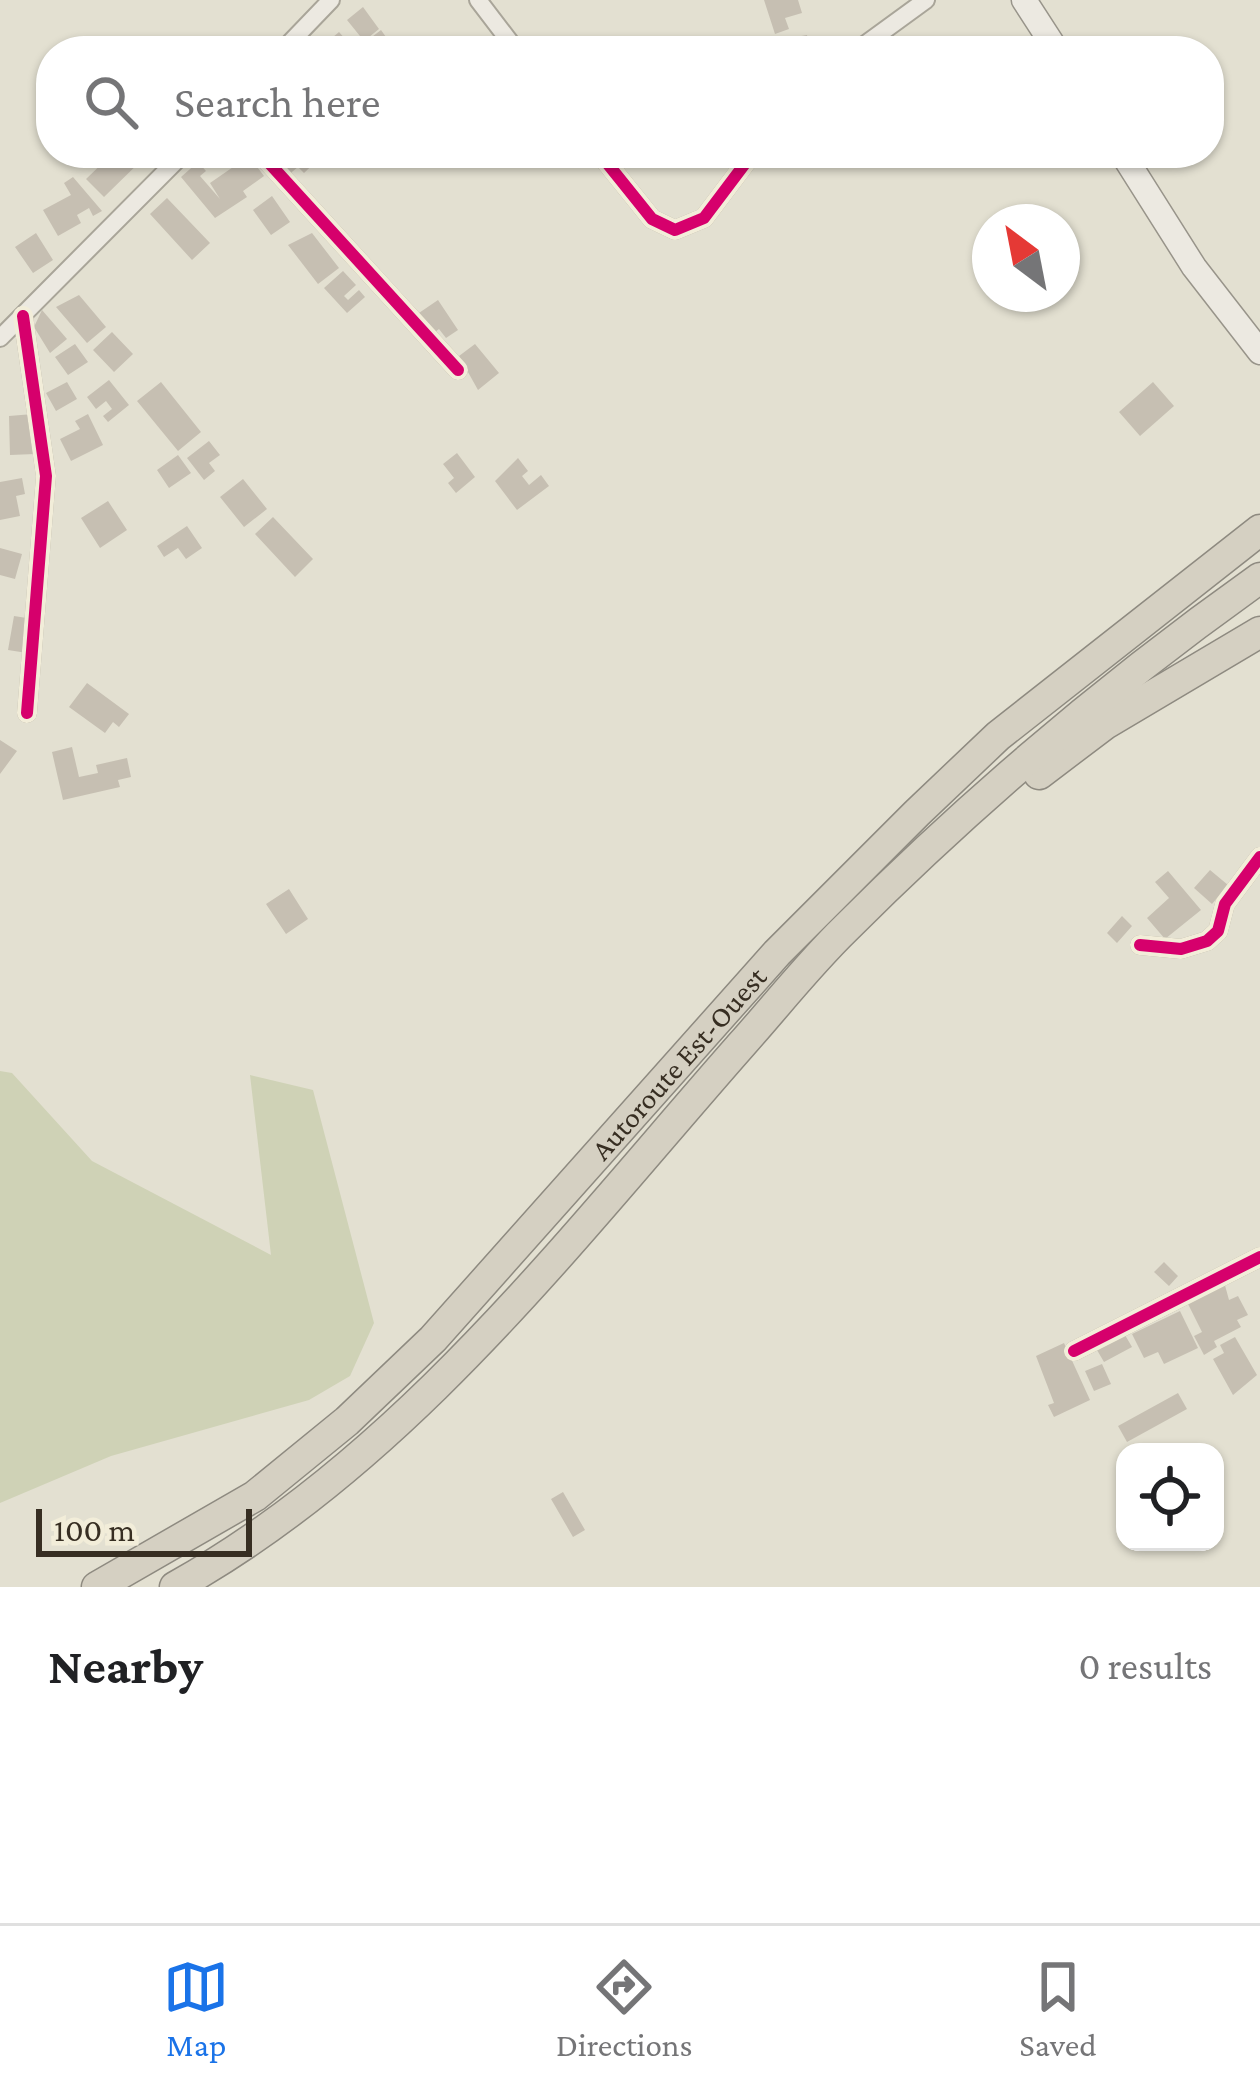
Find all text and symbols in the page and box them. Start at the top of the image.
search box [36,36,1224,168]
icon: search [78,69,144,135]
text: Search here [174,77,381,127]
north arrow [972,204,1080,312]
street label: Autoroute Est-Ouest [584,959,773,1166]
map controls [1116,1443,1224,1551]
button: locate [1116,1443,1224,1551]
scale bar [36,1503,252,1556]
text: 100 m [54,1511,135,1548]
text: Nearby [48,1637,203,1694]
text: 0 results [1078,1644,1212,1687]
tab: Map [163,1954,229,2063]
tab: Directions [556,1954,693,2063]
tab: Saved [1019,1954,1097,2063]

